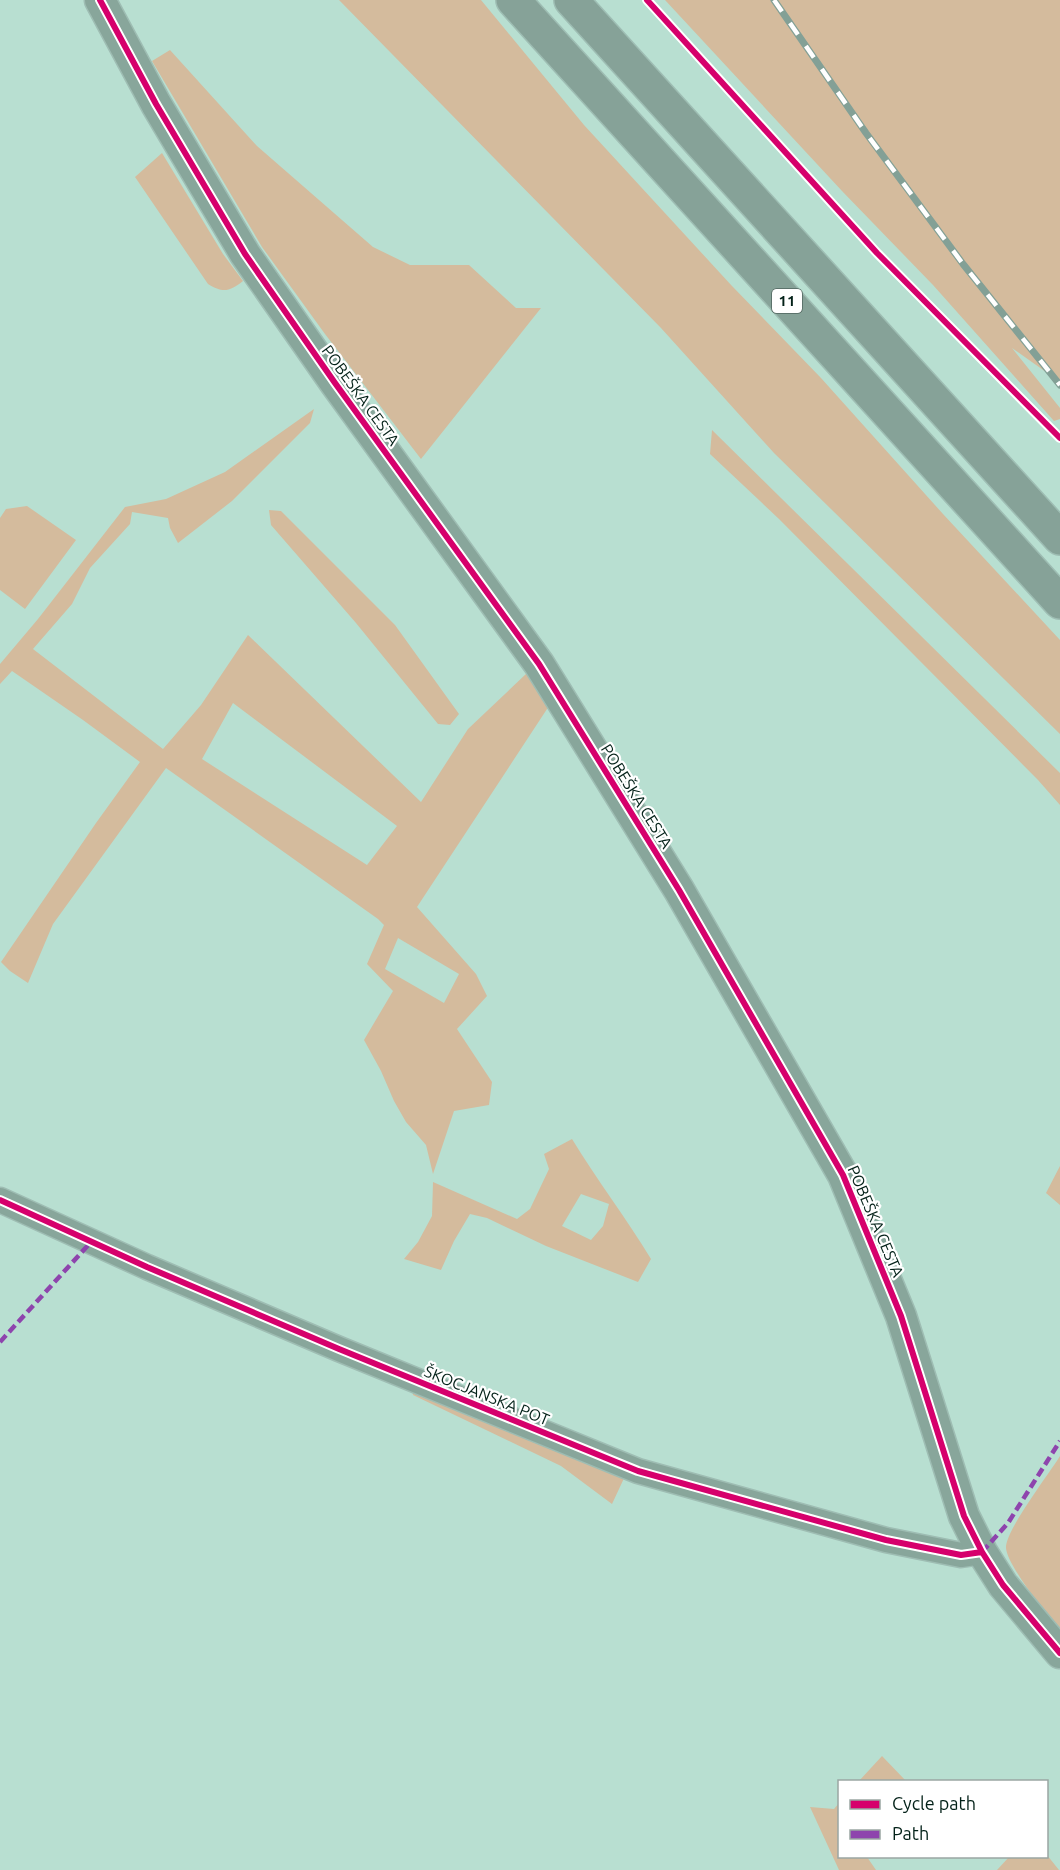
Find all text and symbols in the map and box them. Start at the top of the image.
road number: 11 [772,289,802,313]
street label: POBEŠKA CESTA [319,341,405,449]
street label: POBEŠKA CESTA [598,740,677,852]
street label: POBEŠKA CESTA [844,1162,909,1280]
street label: ŠKOCJANSKA POT [422,1361,553,1428]
legend [838,1780,1048,1858]
text: Cycle path [892,1793,976,1813]
text: Path [892,1823,929,1843]

